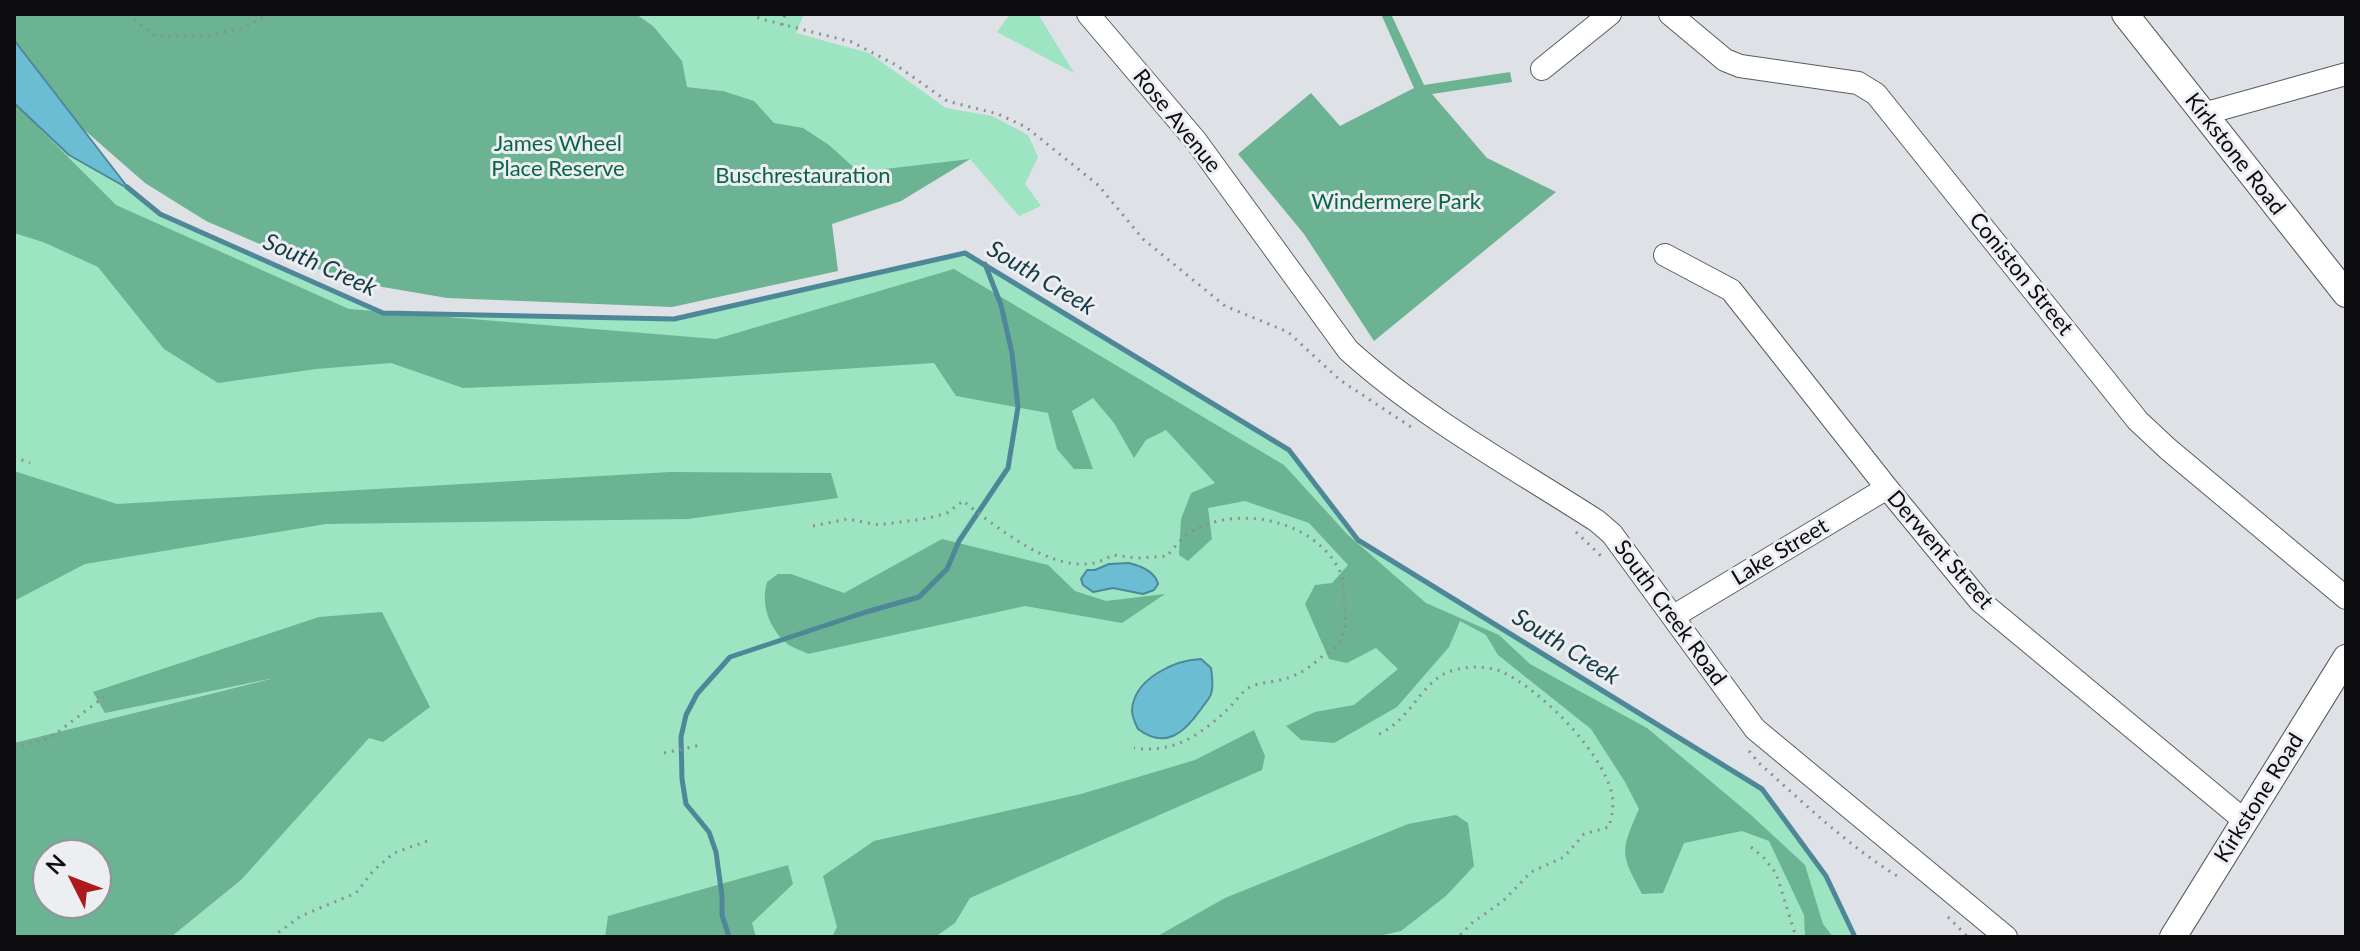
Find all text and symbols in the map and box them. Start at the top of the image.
street label: Rose Avenue [1127,64,1227,178]
street label: Kirkstone Road [2179,88,2291,220]
park label: James Wheel Place Reserve [491,131,625,182]
park label: Buschrestauration [715,163,891,189]
park label: Windermere Park [1311,189,1481,215]
street label: Coniston Street [1963,207,2079,341]
water label: South Creek [259,227,381,303]
water label: South Creek [982,234,1100,322]
street label: Derwent Street [1881,485,1999,615]
street label: Lake Street [1727,513,1833,591]
street label: South Creek Road [1608,535,1732,691]
water label: South Creek [1507,603,1625,691]
street label: Kirkstone Road [2209,729,2309,867]
north arrow [32,839,112,919]
text: N [40,849,71,879]

